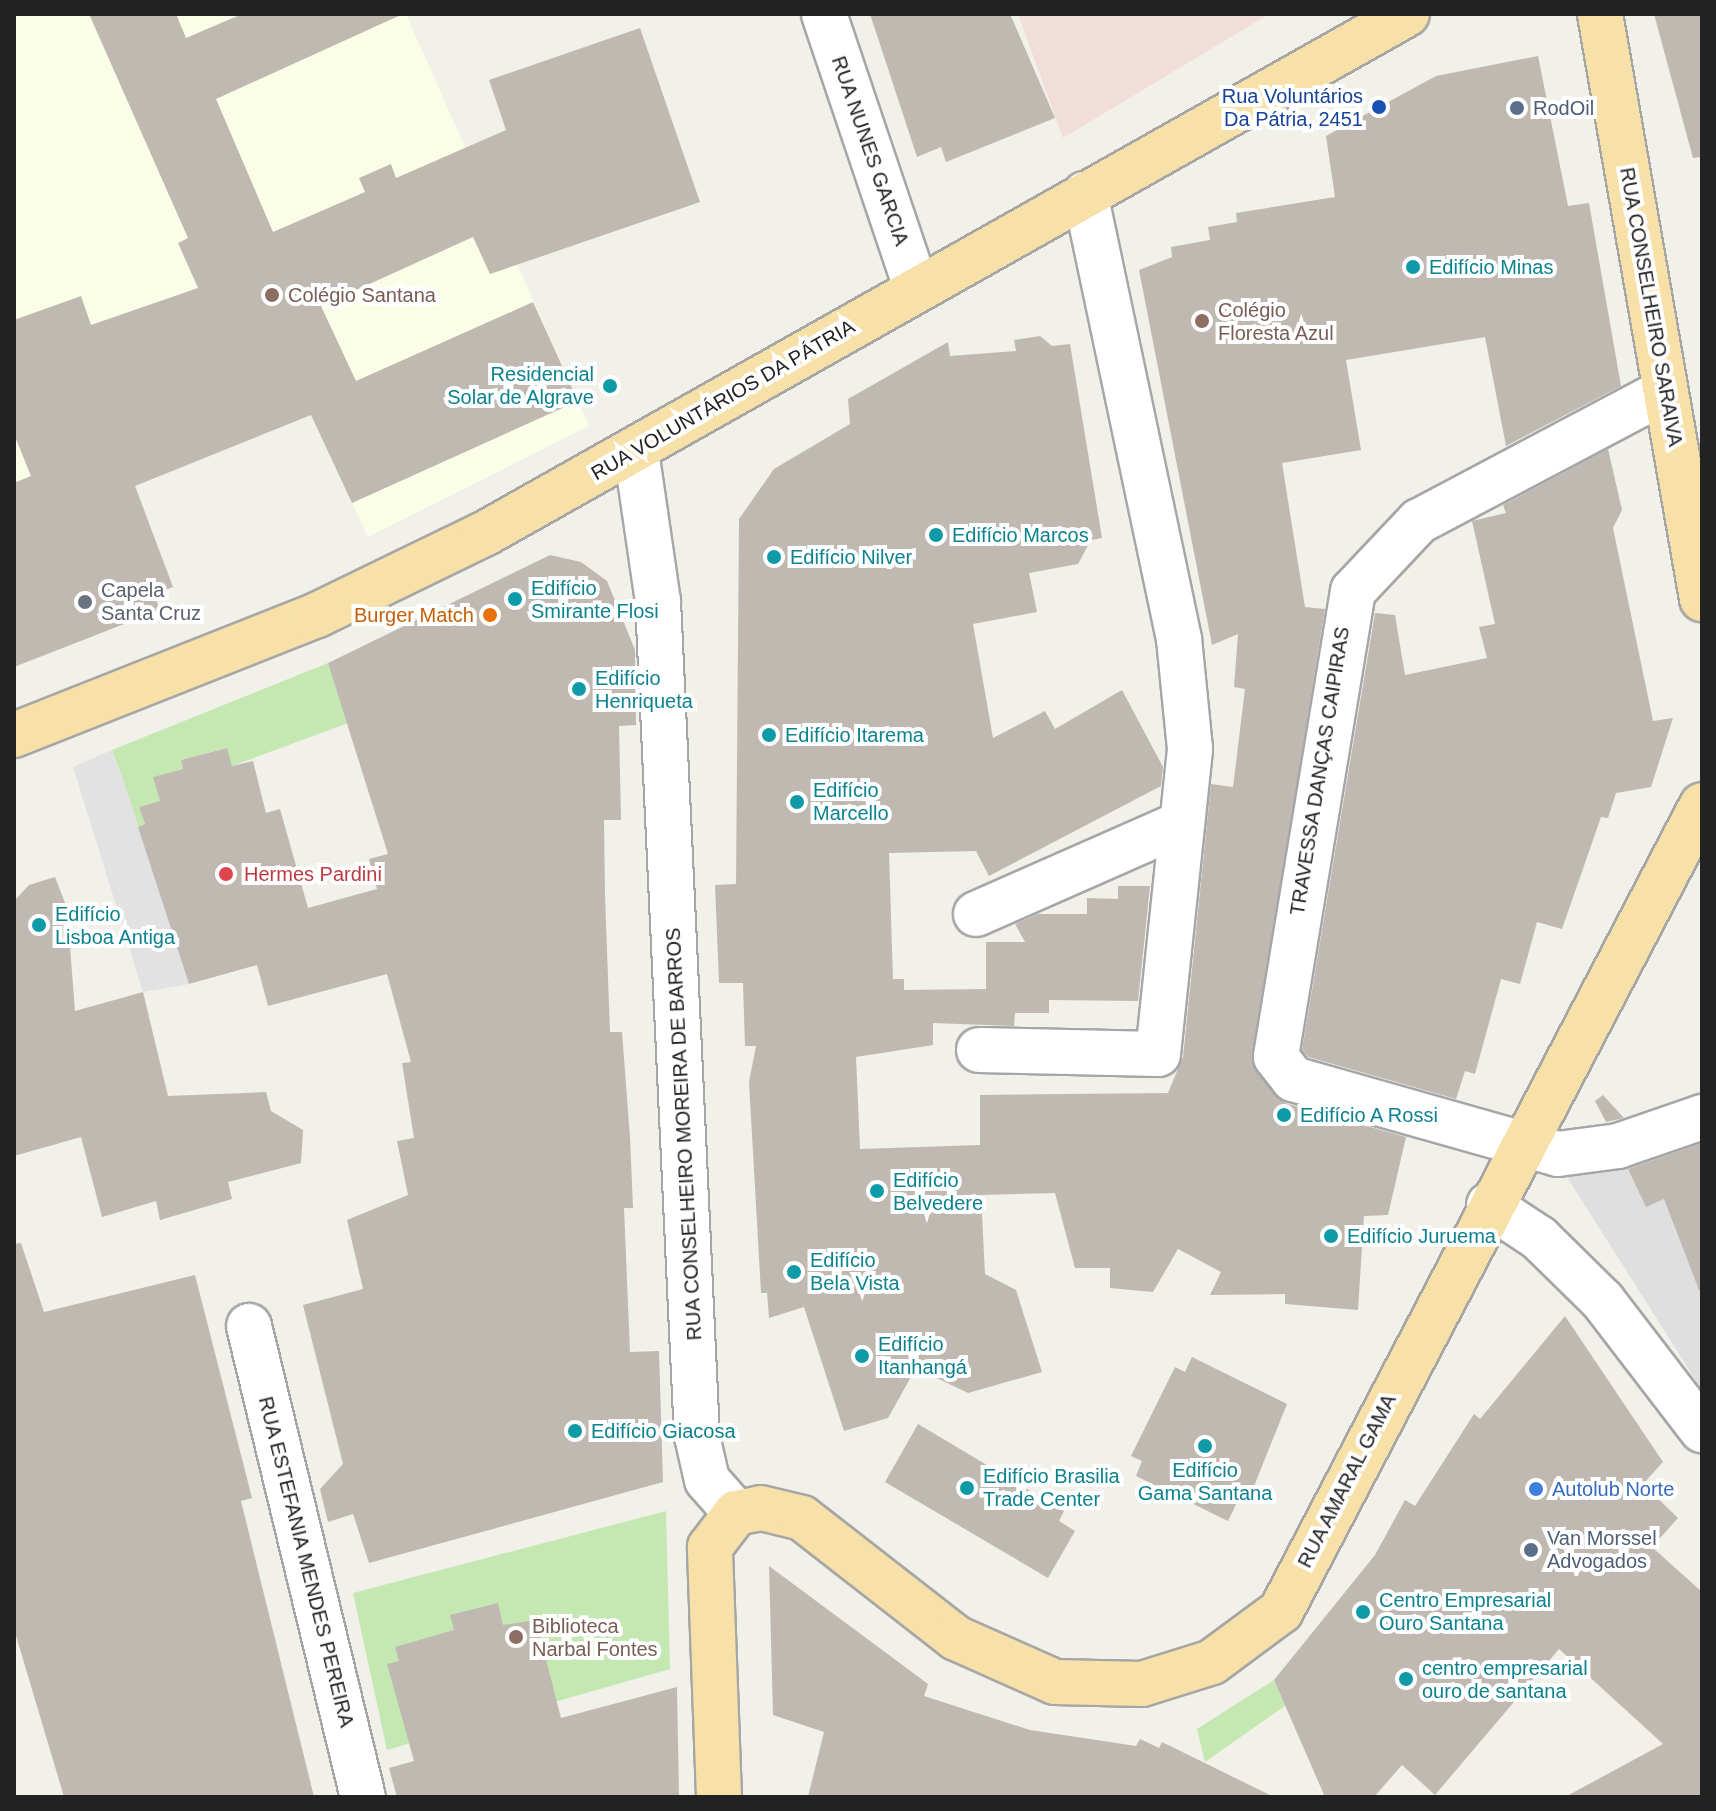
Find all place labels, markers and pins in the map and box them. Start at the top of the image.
place label: Rua Voluntários Da Pátria, 2451 [1222,84,1363,131]
place label: RodOil [1533,96,1594,120]
marker: Rua Voluntários Da Pátria, 2451 [1370,98,1388,116]
marker: RodOil [1508,99,1526,117]
place label: Edifício Minas [1429,255,1553,279]
marker: Edifício Minas [1404,258,1422,276]
place label: Colégio Santana [288,283,436,307]
marker: Colégio Santana [263,286,281,304]
place label: Colégio Floresta Azul [1218,298,1335,345]
marker: Colégio Floresta Azul [1193,312,1211,330]
place label: Residencial Solar de Algrave [446,362,594,409]
marker: Residencial Solar de Algrave [601,377,619,395]
place label: Edifício Marcos [952,523,1089,547]
marker: Edifício Marcos [927,526,945,544]
place label: Edifício Nilver [790,545,912,569]
marker: Edifício Nilver [765,548,783,566]
place label: Edifício Smirante Flosi [531,576,659,623]
place label: Capela Santa Cruz [101,578,201,625]
marker: Edifício Smirante Flosi [506,590,524,608]
marker: Capela Santa Cruz [76,593,94,611]
place label: Burger Match [354,603,474,627]
marker: Burger Match [481,606,499,624]
place label: Edifício Henriqueta [595,666,693,713]
marker: Edifício Henriqueta [570,680,588,698]
place label: Edifício Itarema [785,723,924,747]
marker: Edifício Itarema [760,726,778,744]
place label: Edifício Marcello [813,778,889,825]
marker: Edifício Marcello [788,793,806,811]
place label: Hermes Pardini [244,862,382,886]
marker: Hermes Pardini [215,863,237,885]
place label: Edifício Lisboa Antiga [55,902,176,949]
marker: Edifício Lisboa Antiga [30,916,48,934]
place label: Edifício A Rossi [1300,1103,1440,1127]
marker: Edifício A Rossi [1275,1106,1293,1124]
place label: Edifício Belvedere [893,1168,983,1215]
marker: Edifício Belvedere [868,1182,886,1200]
place label: Edifício Juruema [1347,1224,1496,1248]
marker: Edifício Juruema [1322,1227,1340,1245]
place label: Edifício Bela Vista [810,1248,900,1295]
marker: Edifício Bela Vista [785,1263,803,1281]
place label: Edifício Itanhangá [878,1332,967,1379]
marker: Edifício Itanhangá [853,1347,871,1365]
place label: Edifício Giacosa [591,1419,736,1443]
marker: Edifício Giacosa [566,1422,584,1440]
marker: Edifício Gama Santana [1196,1437,1214,1455]
place label: Edifício Gama Santana [1138,1458,1272,1505]
place label: Edifício Brasilia Trade Center [983,1464,1120,1511]
place label: Autolub Norte [1552,1477,1674,1501]
marker: Edifício Brasilia Trade Center [958,1479,976,1497]
marker: Autolub Norte [1527,1480,1545,1498]
place label: Van Morssel Advogados [1547,1526,1657,1573]
marker: Van Morssel Advogados [1522,1541,1540,1559]
place label: Centro Empresarial Ouro Santana [1379,1588,1551,1635]
marker: Centro Empresarial Ouro Santana [1354,1603,1372,1621]
place label: Biblioteca Narbal Fontes [532,1614,658,1661]
marker: Biblioteca Narbal Fontes [507,1628,525,1646]
place label: centro empresarial ouro de santana [1422,1656,1588,1703]
marker: centro empresarial ouro de santana [1397,1670,1415,1688]

